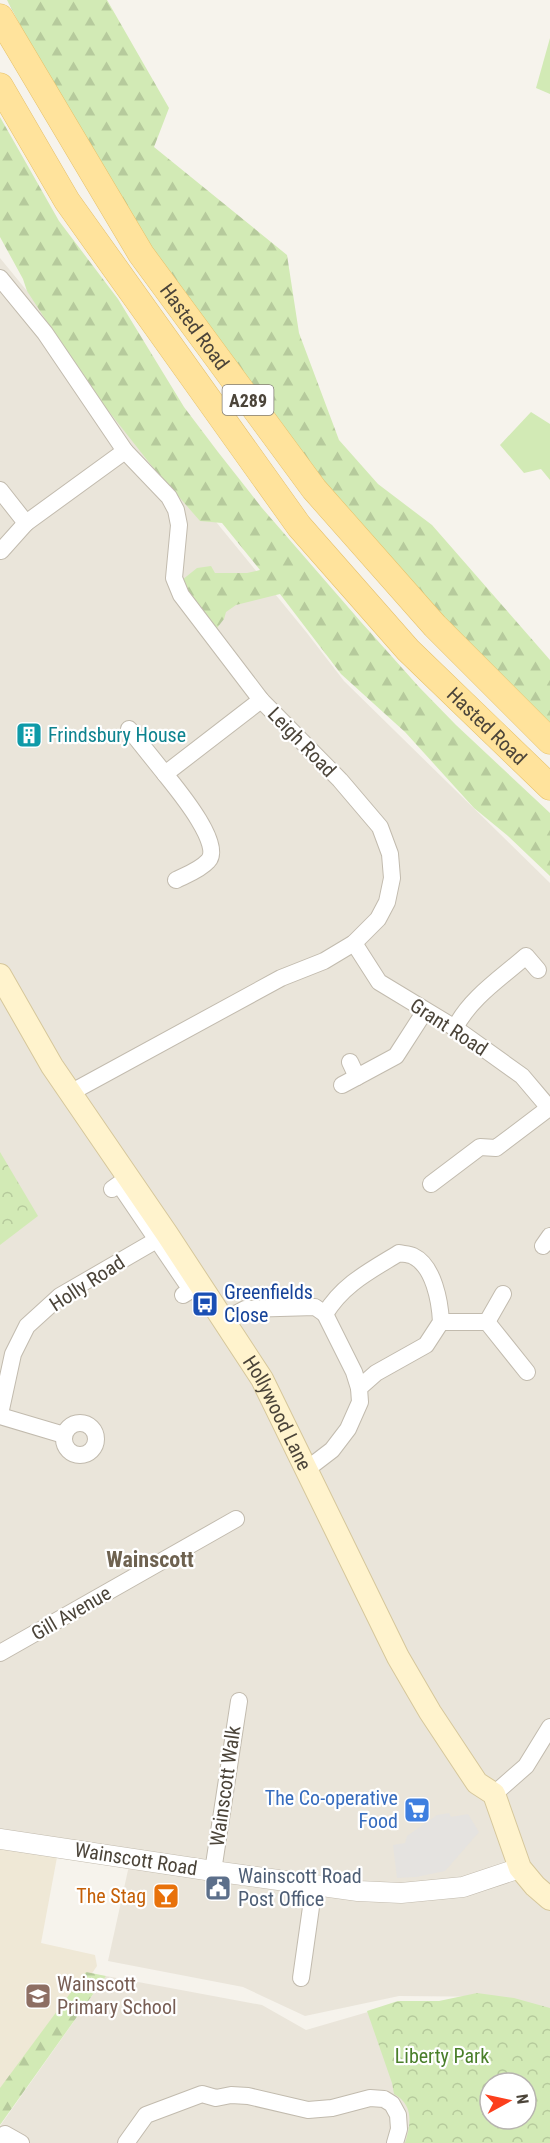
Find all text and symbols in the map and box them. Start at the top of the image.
street label: Hasted Road [155,279,234,374]
road number: A289 [222,385,274,415]
street label: Hasted Road [442,682,532,770]
street label: Leigh Road [263,702,341,782]
building icon: Frindsbury House [14,720,44,750]
place label: Frindsbury House [48,723,186,747]
street label: Grant Road [406,993,492,1061]
street label: Holly Road [45,1250,129,1316]
place label: Greenfields Close [224,1280,313,1327]
bus stop icon: Greenfields Close [190,1289,220,1319]
street label: Hollywood Lane [238,1351,317,1474]
district label: Wainscott [106,1547,194,1572]
street label: Gill Avenue [27,1581,115,1645]
street label: Wainscott Walk [205,1724,245,1848]
place label: The Co-operative Food [265,1786,398,1833]
supermarket icon: The Co-operative Food [402,1795,432,1825]
street label: Wainscott Road [73,1837,199,1881]
place label: Wainscott Road Post Office [238,1864,362,1911]
public building icon: Wainscott Road Post Office [203,1873,233,1903]
bar icon: The Stag [151,1881,181,1911]
place label: The Stag [76,1884,146,1908]
place label: Wainscott Primary School [57,1972,177,2019]
school or university icon: Wainscott Primary School [23,1981,53,2011]
park label: Liberty Park [395,2044,489,2068]
north arrow [478,2071,538,2131]
text: N [512,2093,532,2105]

